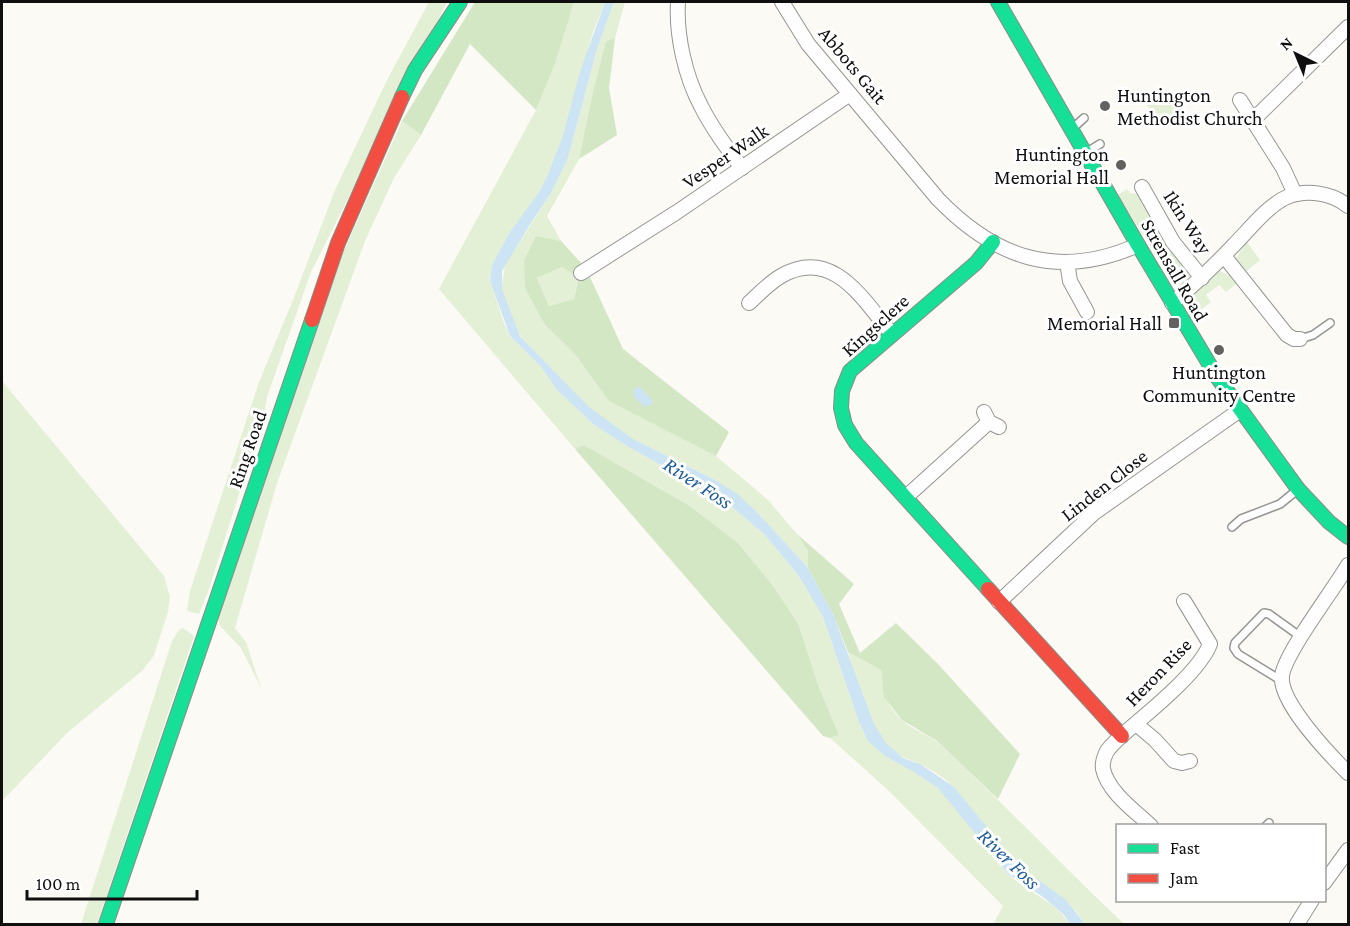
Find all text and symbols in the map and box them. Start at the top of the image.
street label: Abbots Gait [815,22,892,108]
north arrow [1266,24,1326,84]
text: N [1276,33,1296,53]
place label: Huntington Methodist Church [1117,84,1263,129]
marker: Huntington Methodist Church [1098,99,1112,113]
street label: Vesper Walk [678,119,773,194]
place label: Huntington Memorial Hall [994,143,1109,188]
marker: Huntington Memorial Hall [1114,158,1128,172]
street label: Ikin Way [1159,186,1217,259]
street label: Strensall Road [1137,215,1213,325]
street label: Kingsclere [837,289,914,362]
place label: Memorial Hall [1047,312,1162,334]
marker: Memorial Hall [1167,316,1181,330]
marker: Huntington Community Centre [1212,343,1226,357]
place label: Huntington Community Centre [1142,361,1296,407]
street label: Ring Road [223,407,272,491]
street label: Linden Close [1056,444,1152,525]
water label: River Foss [659,452,737,514]
street label: Heron Rise [1120,633,1196,711]
water label: River Foss [973,824,1045,895]
legend [1116,824,1326,902]
text: Fast [1170,838,1201,858]
scale bar [27,863,196,901]
text: Jam [1168,868,1199,888]
text: 100 m [36,874,81,894]

